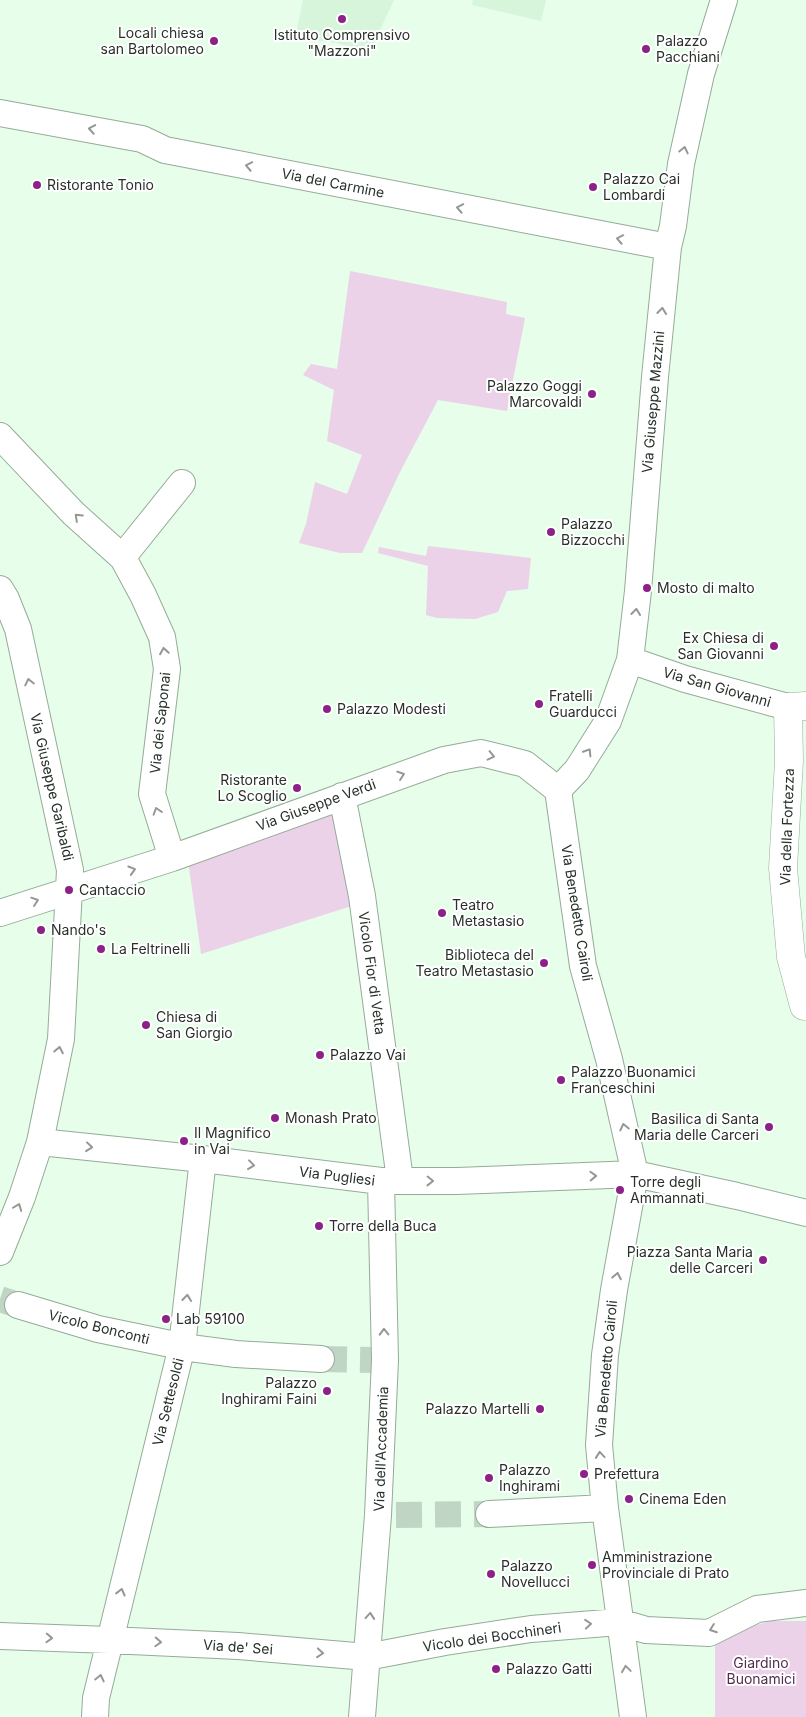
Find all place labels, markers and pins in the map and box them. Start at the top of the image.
marker: Istituto Comprensivo "Mazzoni" [336,13,348,25]
place label: Locali chiesa san Bartolomeo [101,24,204,57]
place label: Istituto Comprensivo "Mazzoni" [274,26,410,59]
place label: Palazzo Pacchiani [656,32,720,65]
marker: Locali chiesa san Bartolomeo [208,35,220,47]
marker: Palazzo Pacchiani [640,43,652,55]
place label: Palazzo Cai Lombardi [603,170,680,203]
place label: Ristorante Tonio [47,176,154,193]
marker: Ristorante Tonio [31,179,43,191]
marker: Palazzo Cai Lombardi [587,181,599,193]
place label: Palazzo Goggi Marcovaldi [487,377,582,410]
marker: Palazzo Goggi Marcovaldi [586,388,598,400]
place label: Palazzo Bizzocchi [561,515,625,548]
marker: Palazzo Bizzocchi [545,526,557,538]
place label: Mosto di malto [657,579,755,596]
marker: Mosto di malto [641,582,653,594]
place label: Ex Chiesa di San Giovanni [677,629,764,662]
marker: Ex Chiesa di San Giovanni [768,640,780,652]
place label: Fratelli Guarducci [549,687,617,720]
marker: Fratelli Guarducci [533,698,545,710]
place label: Palazzo Modesti [337,700,446,717]
marker: Palazzo Modesti [321,703,333,715]
place label: Ristorante Lo Scoglio [218,771,287,804]
marker: Ristorante Lo Scoglio [291,782,303,794]
place label: Cantaccio [79,881,146,898]
marker: Cantaccio [63,884,75,896]
place label: Teatro Metastasio [452,896,524,929]
marker: Teatro Metastasio [436,907,448,919]
place label: Nando's [51,921,106,938]
marker: Nando's [35,924,47,936]
place label: La Feltrinelli [111,940,190,957]
marker: La Feltrinelli [95,943,107,955]
place label: Biblioteca del Teatro Metastasio [416,946,534,979]
marker: Biblioteca del Teatro Metastasio [538,957,550,969]
place label: Chiesa di San Giorgio [156,1008,233,1041]
marker: Chiesa di San Giorgio [140,1019,152,1031]
place label: Palazzo Vai [330,1046,406,1063]
marker: Palazzo Vai [314,1049,326,1061]
place label: Palazzo Buonamici Franceschini [571,1063,696,1096]
marker: Palazzo Buonamici Franceschini [555,1074,567,1086]
place label: Monash Prato [285,1109,377,1126]
place label: Basilica di Santa Maria delle Carceri [634,1110,759,1143]
marker: Monash Prato [269,1112,281,1124]
marker: Basilica di Santa Maria delle Carceri [763,1121,775,1133]
place label: Il Magnifico in Vai [194,1124,271,1157]
marker: Il Magnifico in Vai [178,1135,190,1147]
place label: Torre degli Ammannati [630,1173,704,1206]
marker: Torre degli Ammannati [614,1184,626,1196]
place label: Torre della Buca [329,1217,437,1234]
marker: Torre della Buca [313,1220,325,1232]
place label: Piazza Santa Maria delle Carceri [627,1243,753,1276]
marker: Piazza Santa Maria delle Carceri [757,1254,769,1266]
place label: Lab 59100 [176,1310,245,1327]
marker: Lab 59100 [160,1313,172,1325]
place label: Palazzo Inghirami Faini [221,1374,317,1407]
marker: Palazzo Inghirami Faini [321,1385,333,1397]
place label: Palazzo Martelli [426,1400,530,1417]
marker: Palazzo Martelli [534,1403,546,1415]
place label: Palazzo Inghirami [499,1461,560,1494]
place label: Prefettura [594,1465,659,1482]
marker: Prefettura [578,1468,590,1480]
marker: Palazzo Inghirami [483,1472,495,1484]
place label: Cinema Eden [639,1490,727,1507]
marker: Cinema Eden [623,1493,635,1505]
place label: Amministrazione Provinciale di Prato [602,1548,729,1581]
place label: Palazzo Novellucci [501,1557,570,1590]
marker: Amministrazione Provinciale di Prato [586,1559,598,1571]
marker: Palazzo Novellucci [485,1568,497,1580]
place label: Palazzo Gatti [506,1660,592,1677]
marker: Palazzo Gatti [490,1663,502,1675]

